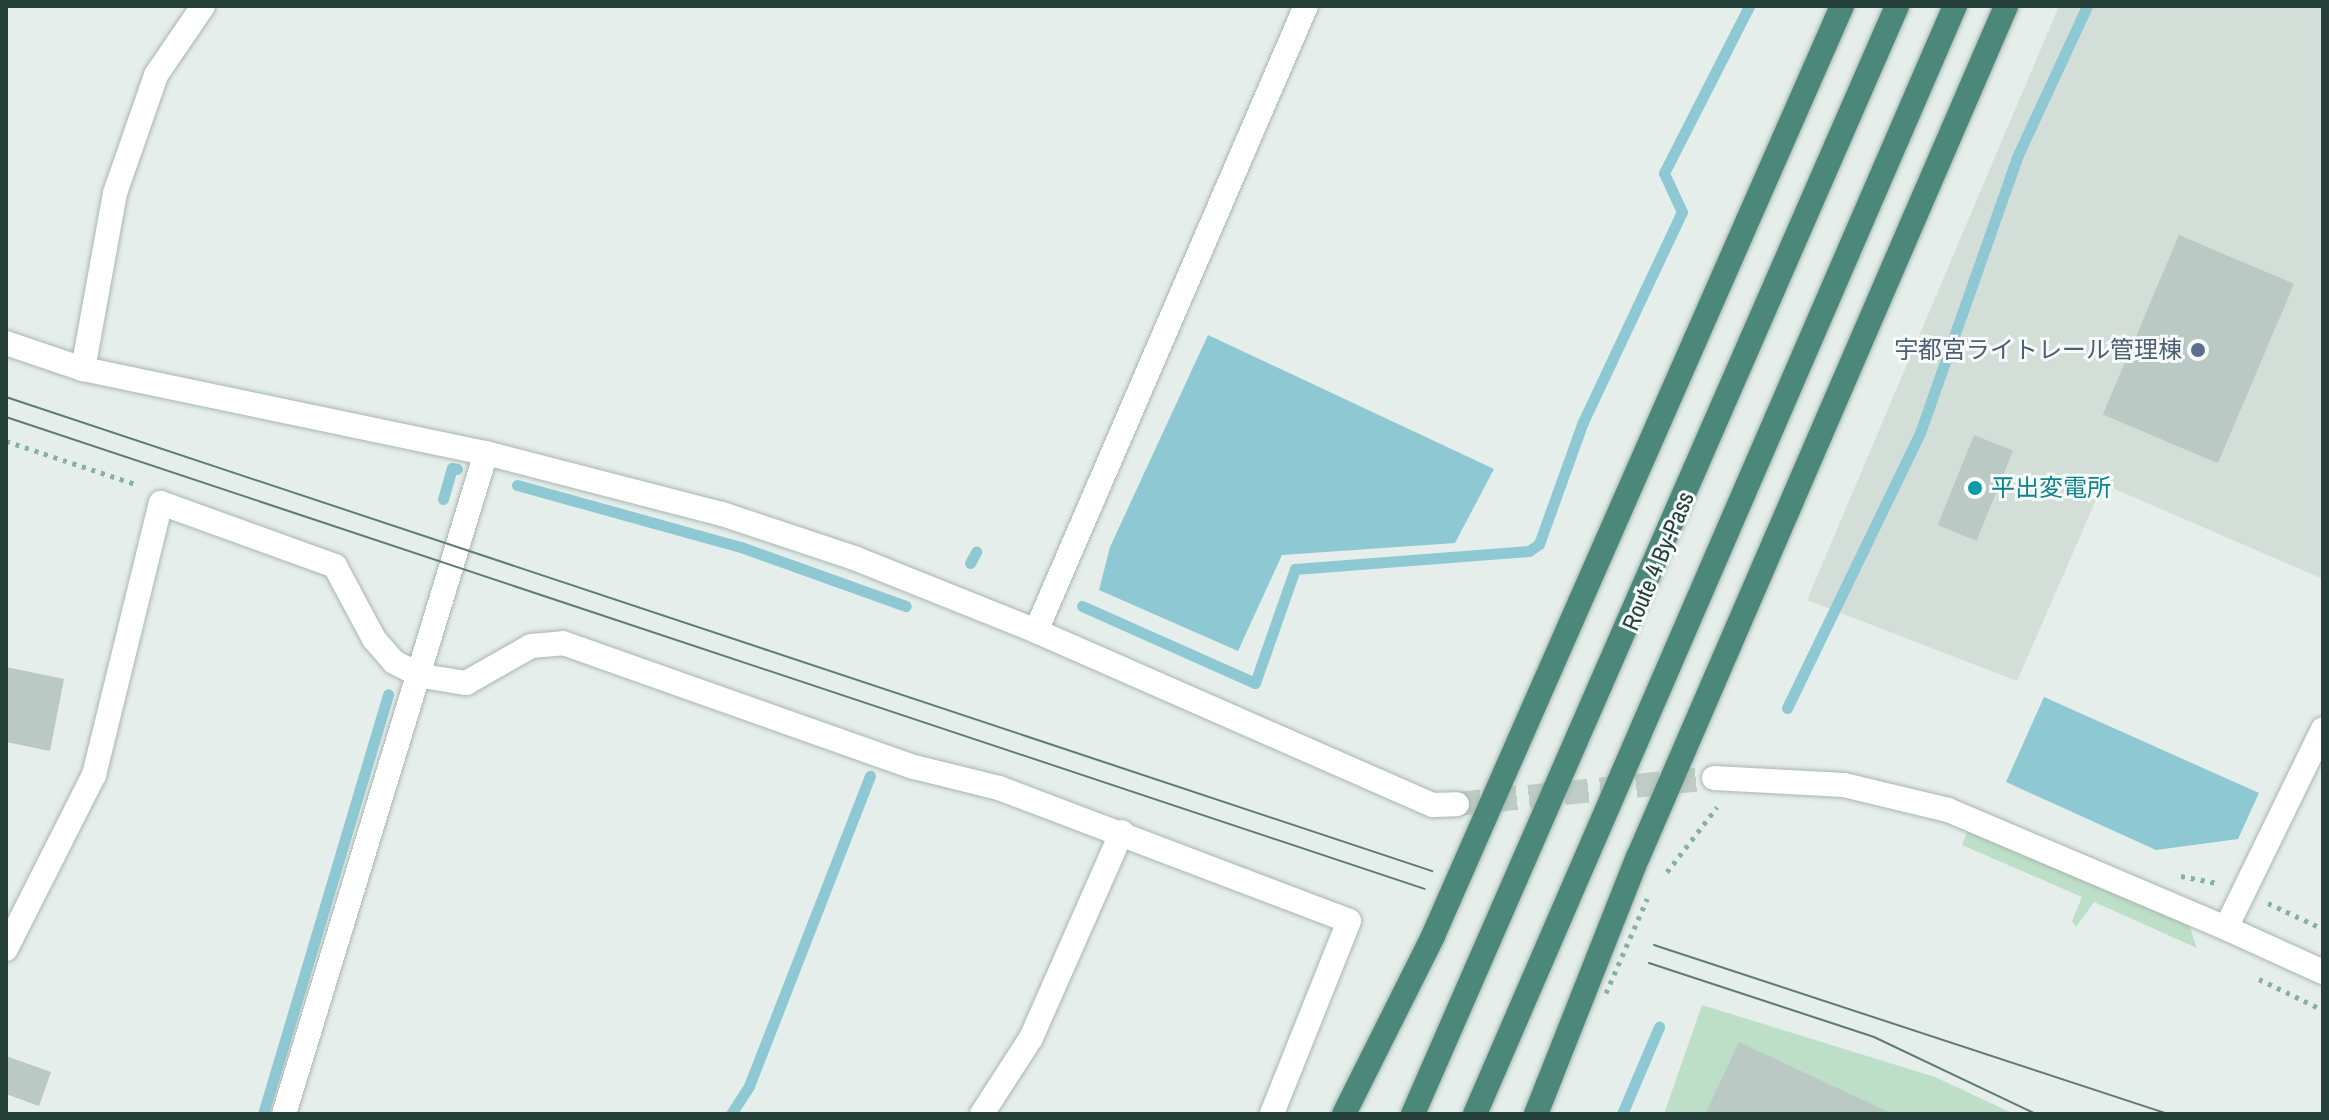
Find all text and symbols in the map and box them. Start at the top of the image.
place label: 宇都宮ライトレール管理棟 [1894,336,2182,364]
marker: 宇都宮ライトレール管理棟 [2189,341,2207,359]
place label: 平出変電所 [1991,474,2111,502]
marker: 平出変電所 [1966,479,1984,497]
street label: Route 4 By-Pass [1616,487,1700,635]

